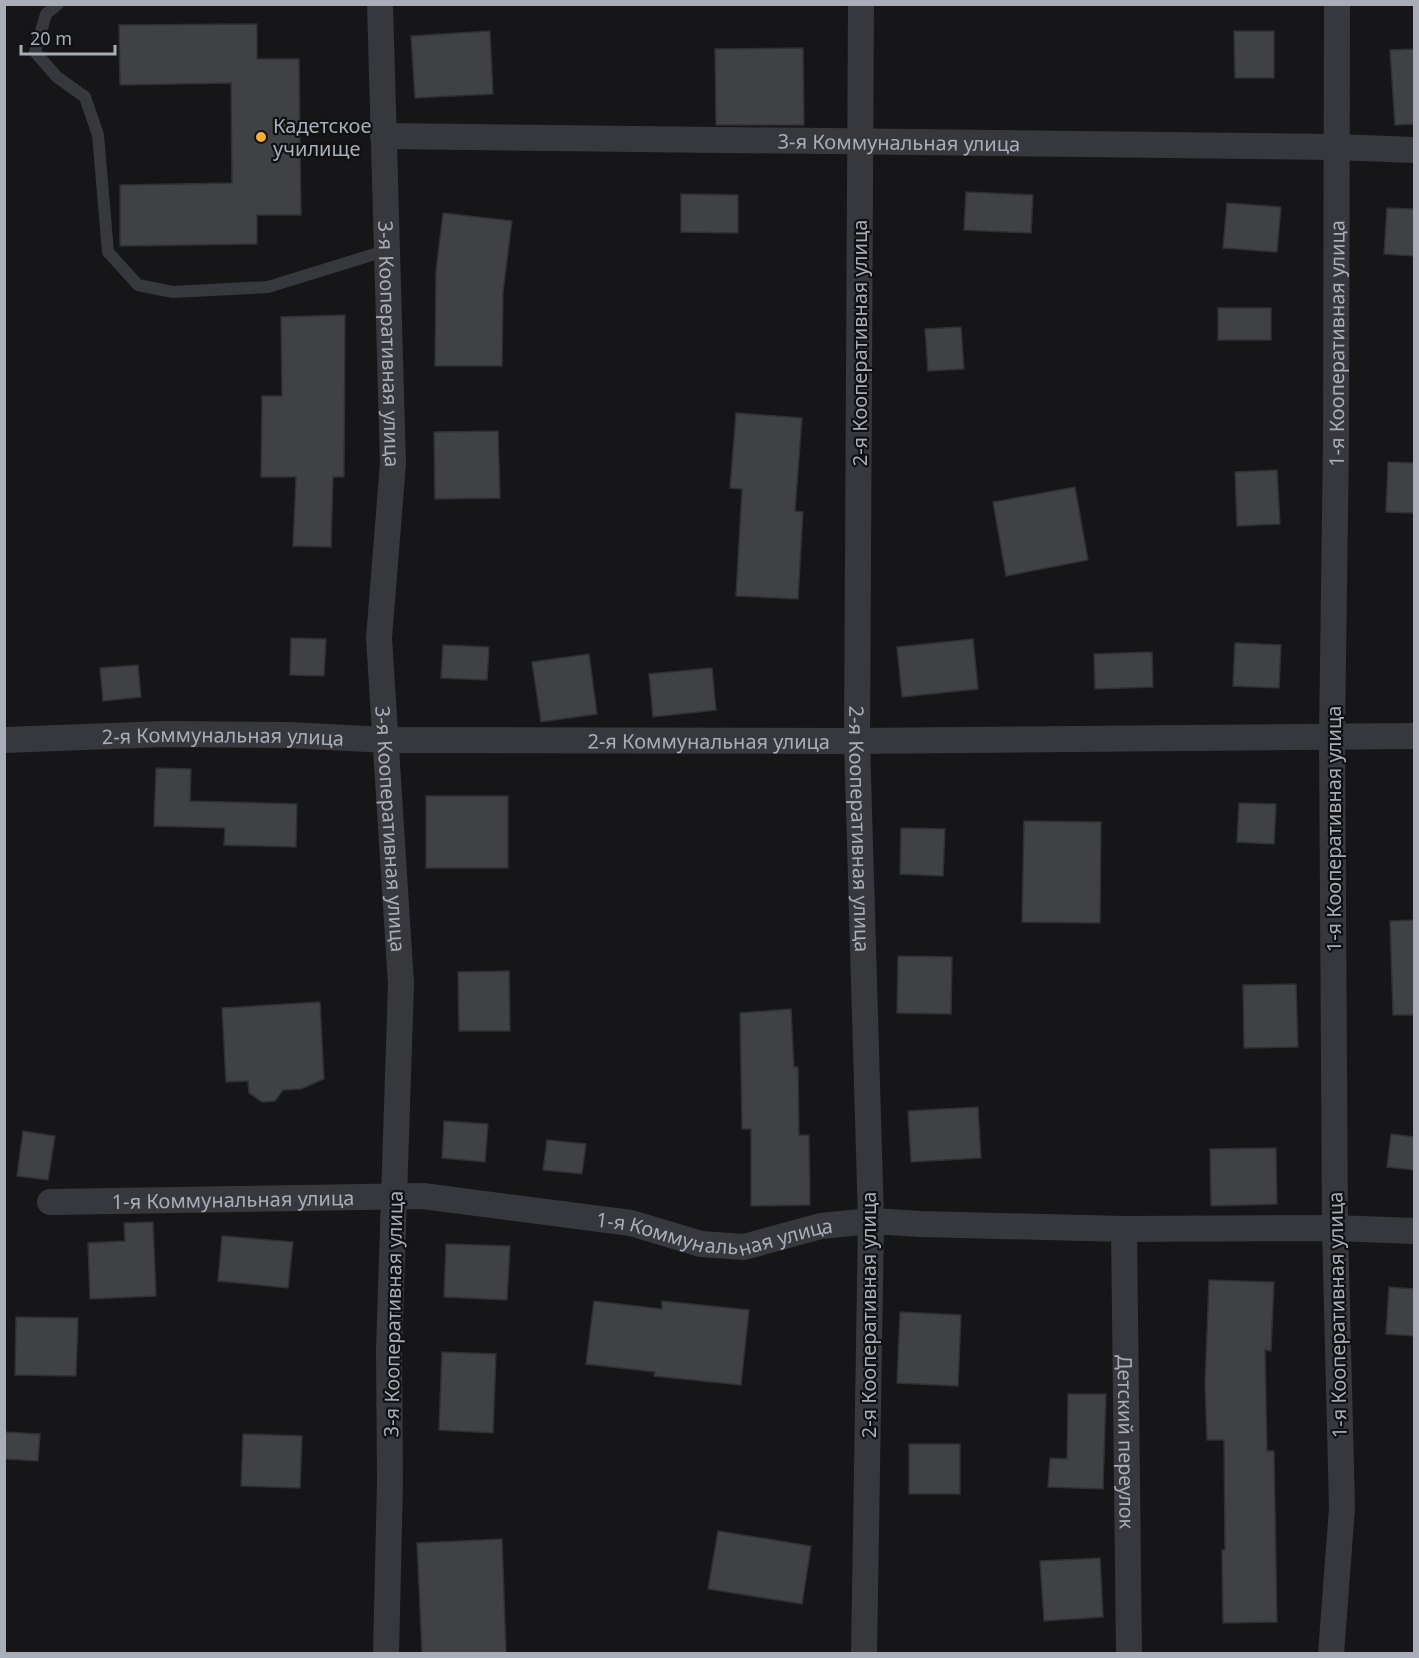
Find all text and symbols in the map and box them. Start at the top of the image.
scale bar [21,18,116,56]
text: 20 m [30,26,72,50]
place label: Кадетское училище [273,112,371,162]
street label: 3-я Коммунальная улица [778,127,1020,157]
marker: Кадетское училище [254,130,268,144]
street label: 3-я Кооперативная улица [373,220,407,468]
street label: 2-я Кооперативная улица [846,220,873,466]
street label: 1-я Кооперативная улица [1322,220,1350,467]
street label: 3-я Кооперативная улица [370,705,412,953]
street label: 2-я Кооперативная улица [843,706,877,953]
street label: 1-я Кооперативная улица [1320,706,1347,952]
street label: 2-я Коммунальная улица [101,720,345,751]
street label: 2-я Коммунальная улица [587,727,830,754]
street label: 1-я Коммунальная улица [112,1184,354,1215]
street label: 3-я Кооперативная улица [377,1191,409,1437]
street label: 2-я Кооперативная улица [855,1192,882,1438]
street label: 1-я Кооперативная улица [1321,1192,1353,1438]
street label: 1-я Коммунальная улица [594,1205,834,1261]
street label: Детский переулок [1112,1355,1141,1530]

